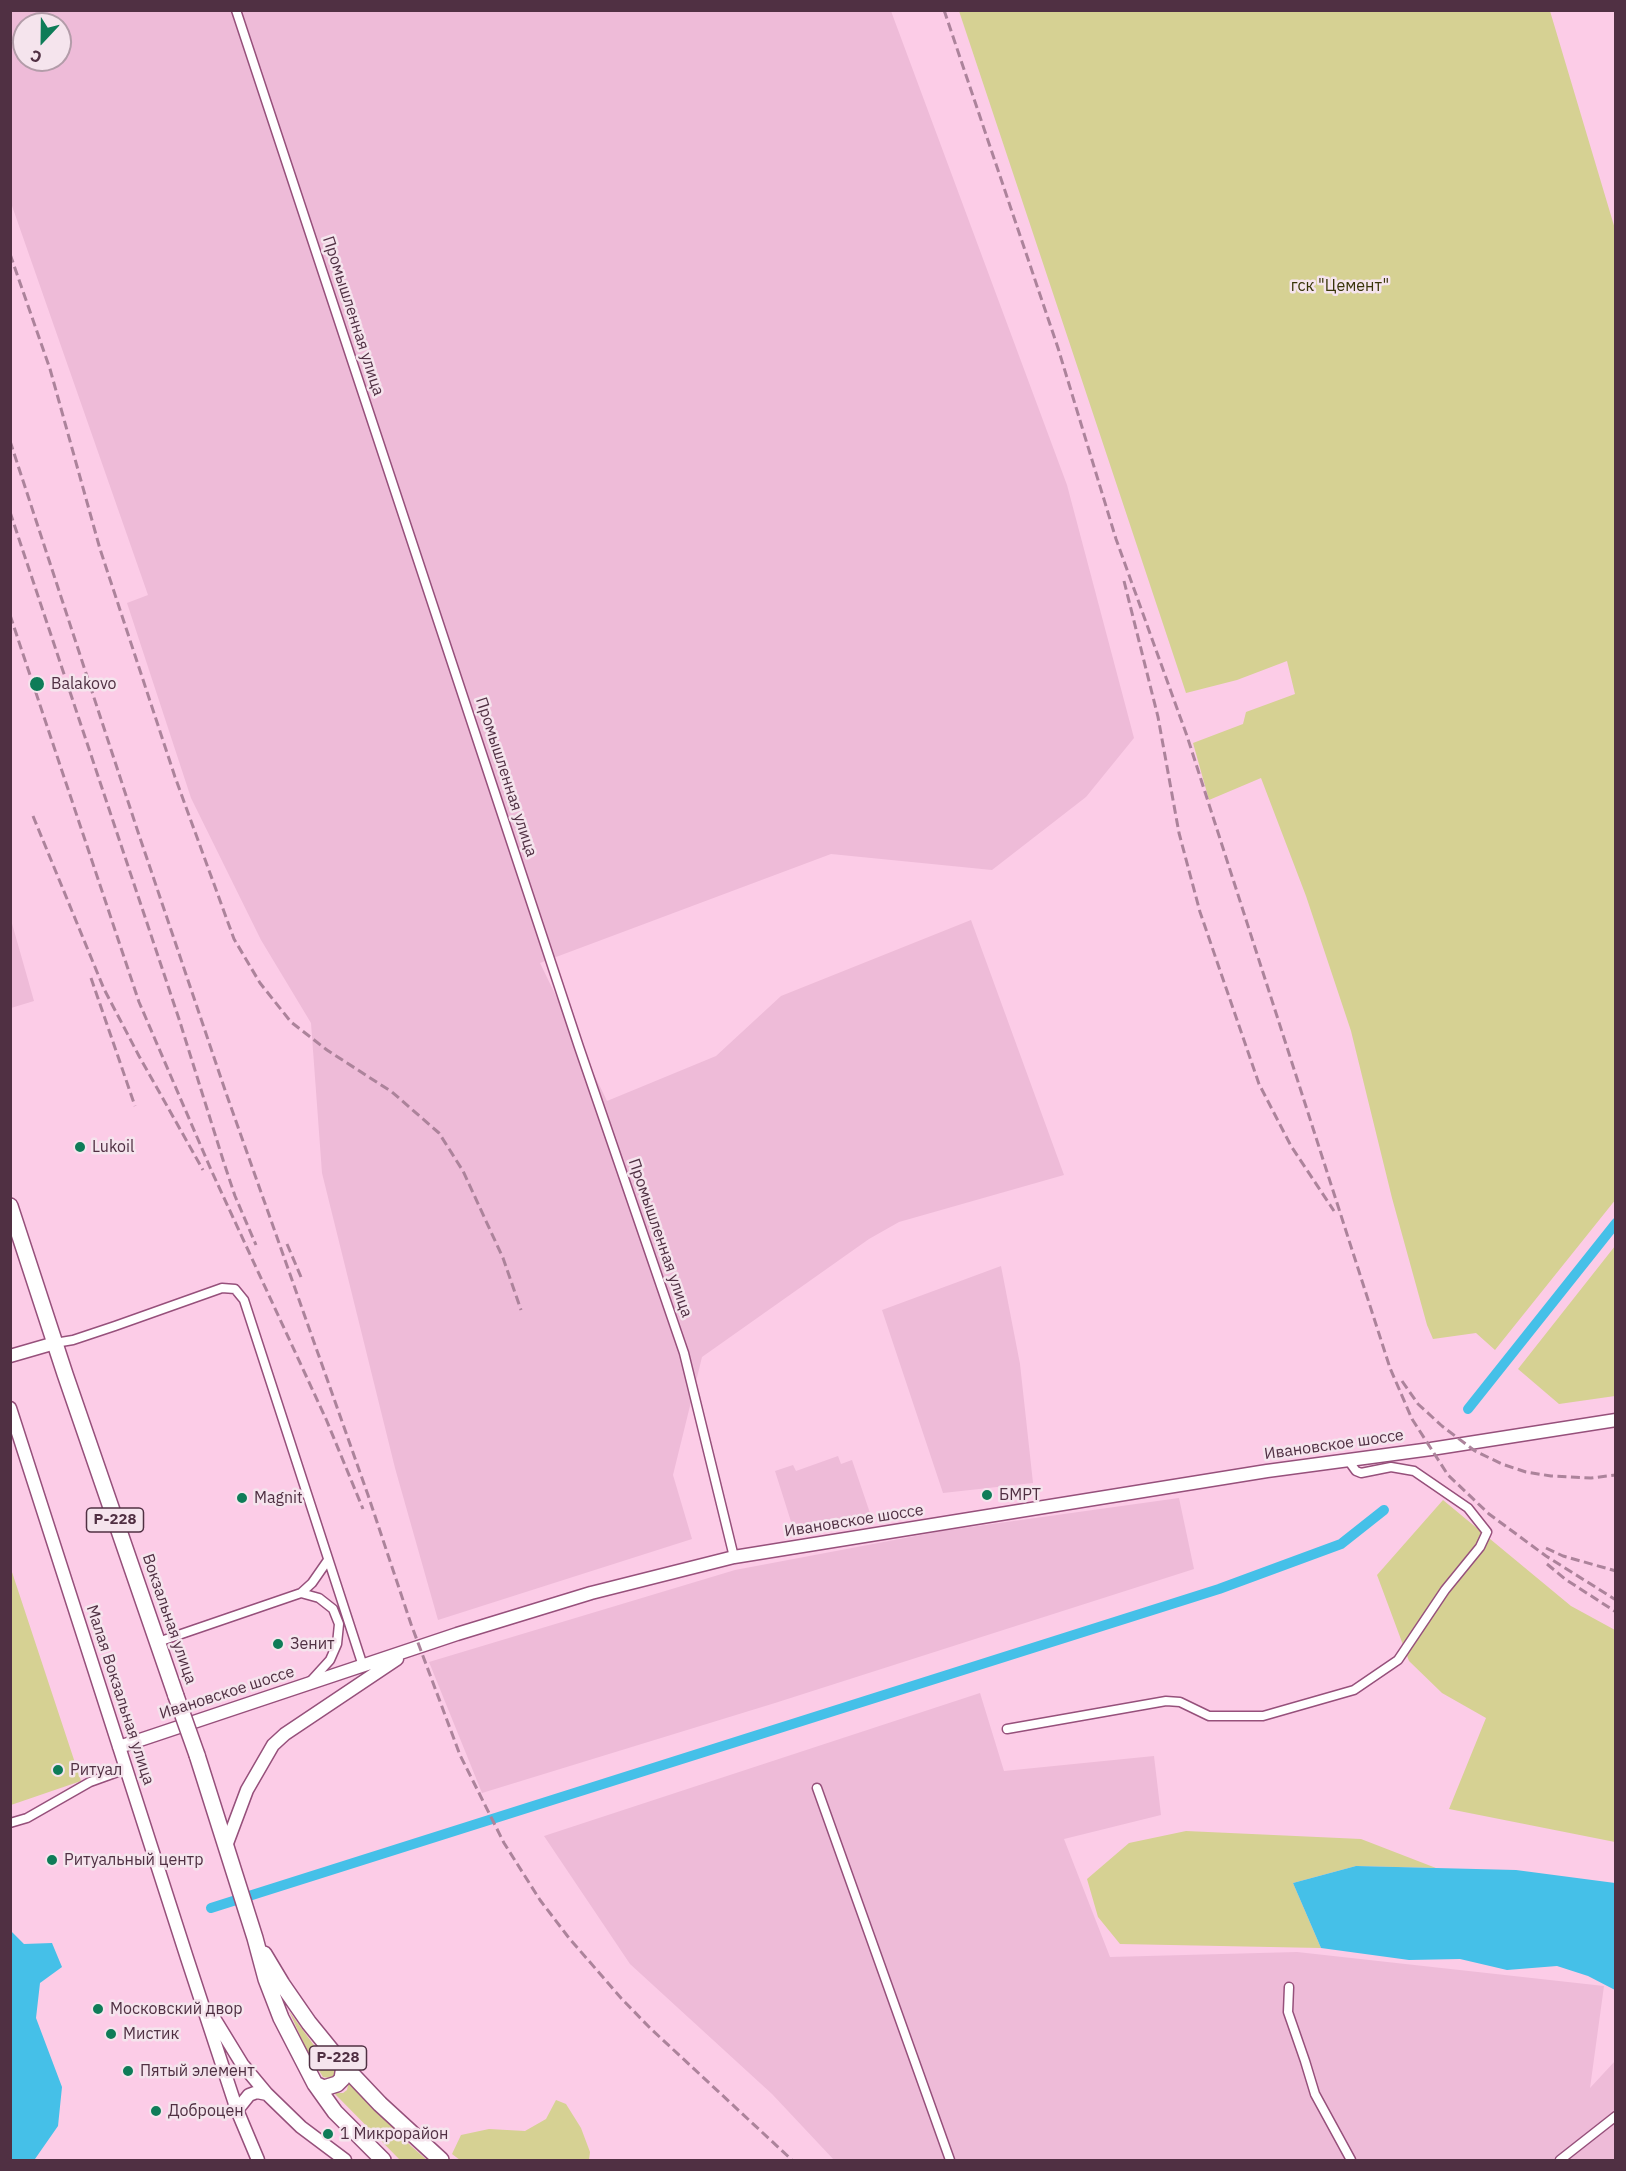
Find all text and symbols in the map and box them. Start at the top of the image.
north arrow [12,12,72,72]
text: С [27,46,45,68]
street label: Промышленная улица [318,234,388,398]
park label: гск "Цемент" [1291,276,1389,296]
place label: Balakovo [51,674,117,694]
marker: Balakovo [28,675,46,693]
street label: Промышленная улица [471,695,541,859]
place label: Lukoil [92,1137,134,1157]
marker: Lukoil [73,1140,87,1154]
street label: Промышленная улица [624,1156,696,1320]
street label: Ивановское шоссе [1263,1426,1405,1464]
place label: БМРТ [999,1485,1041,1505]
place label: Magnit [254,1488,303,1508]
marker: БМРТ [980,1488,994,1502]
marker: Magnit [235,1491,249,1505]
street label: Ивановское шоссе [783,1501,925,1541]
road number: Р-228 [86,1508,144,1532]
street label: Вокзальная улица [138,1551,200,1687]
street label: Малая Вокзальная улица [82,1602,158,1788]
place label: Зенит [290,1634,335,1654]
marker: Зенит [271,1637,285,1651]
street label: Ивановское шоссе [157,1662,297,1724]
place label: Ритуал [70,1760,122,1780]
marker: Ритуал [51,1763,65,1777]
place label: Ритуальный центр [64,1850,203,1870]
marker: Ритуальный центр [45,1853,59,1867]
place label: Московский двор [110,1999,243,2019]
marker: Московский двор [91,2002,105,2016]
place label: Мистик [123,2024,179,2044]
marker: Мистик [104,2027,118,2041]
road number: Р-228 [310,2046,366,2070]
place label: Пятый элемент [140,2061,255,2081]
marker: Пятый элемент [121,2064,135,2078]
place label: Доброцен [168,2101,244,2121]
marker: Доброцен [149,2104,163,2118]
place label: 1 Микрорайон [340,2124,448,2144]
marker: 1 Микрорайон [321,2127,335,2141]

